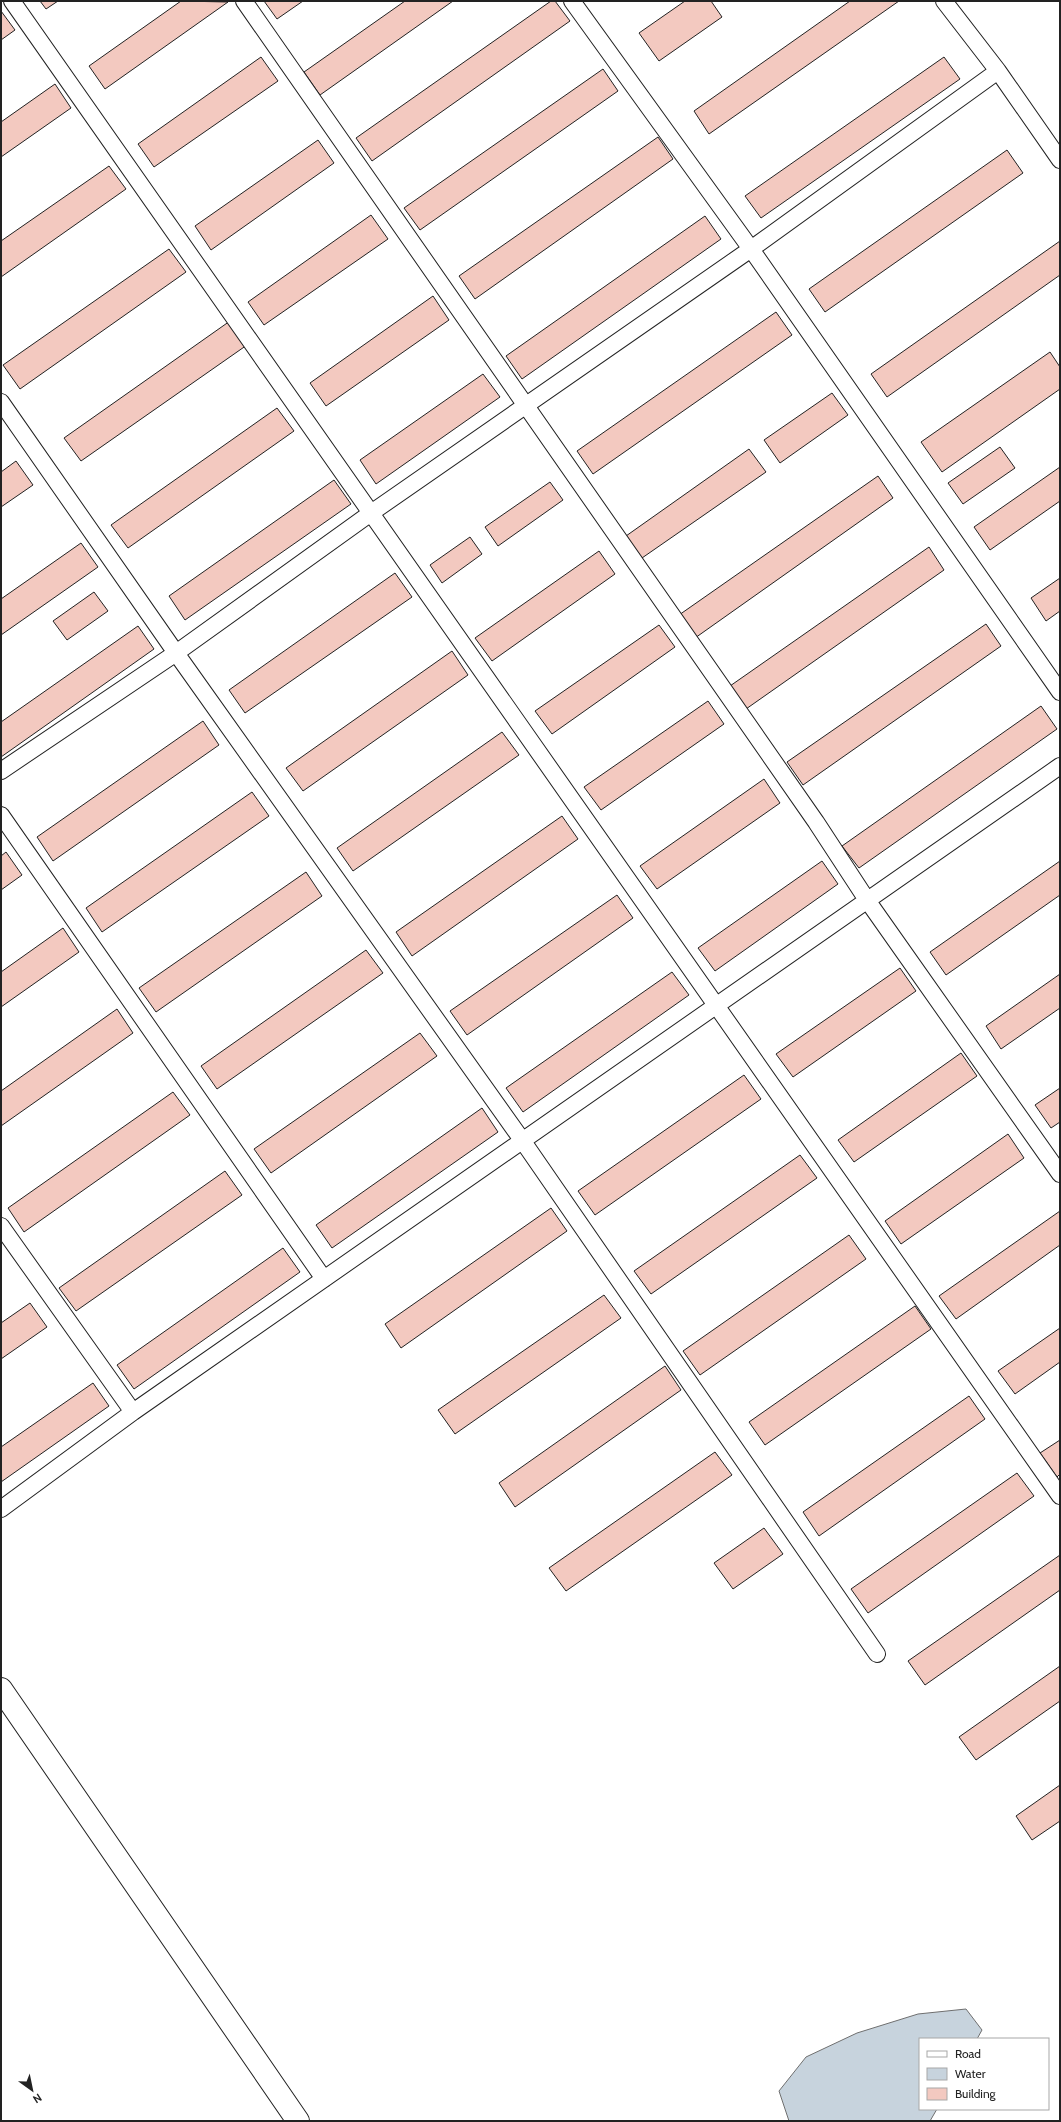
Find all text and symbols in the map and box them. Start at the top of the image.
legend [919,2038,1049,2110]
text: Road [955,2046,981,2061]
text: Water [955,2066,986,2081]
north arrow [12,2070,52,2110]
text: Building [955,2086,997,2101]
text: N [30,2090,45,2106]

